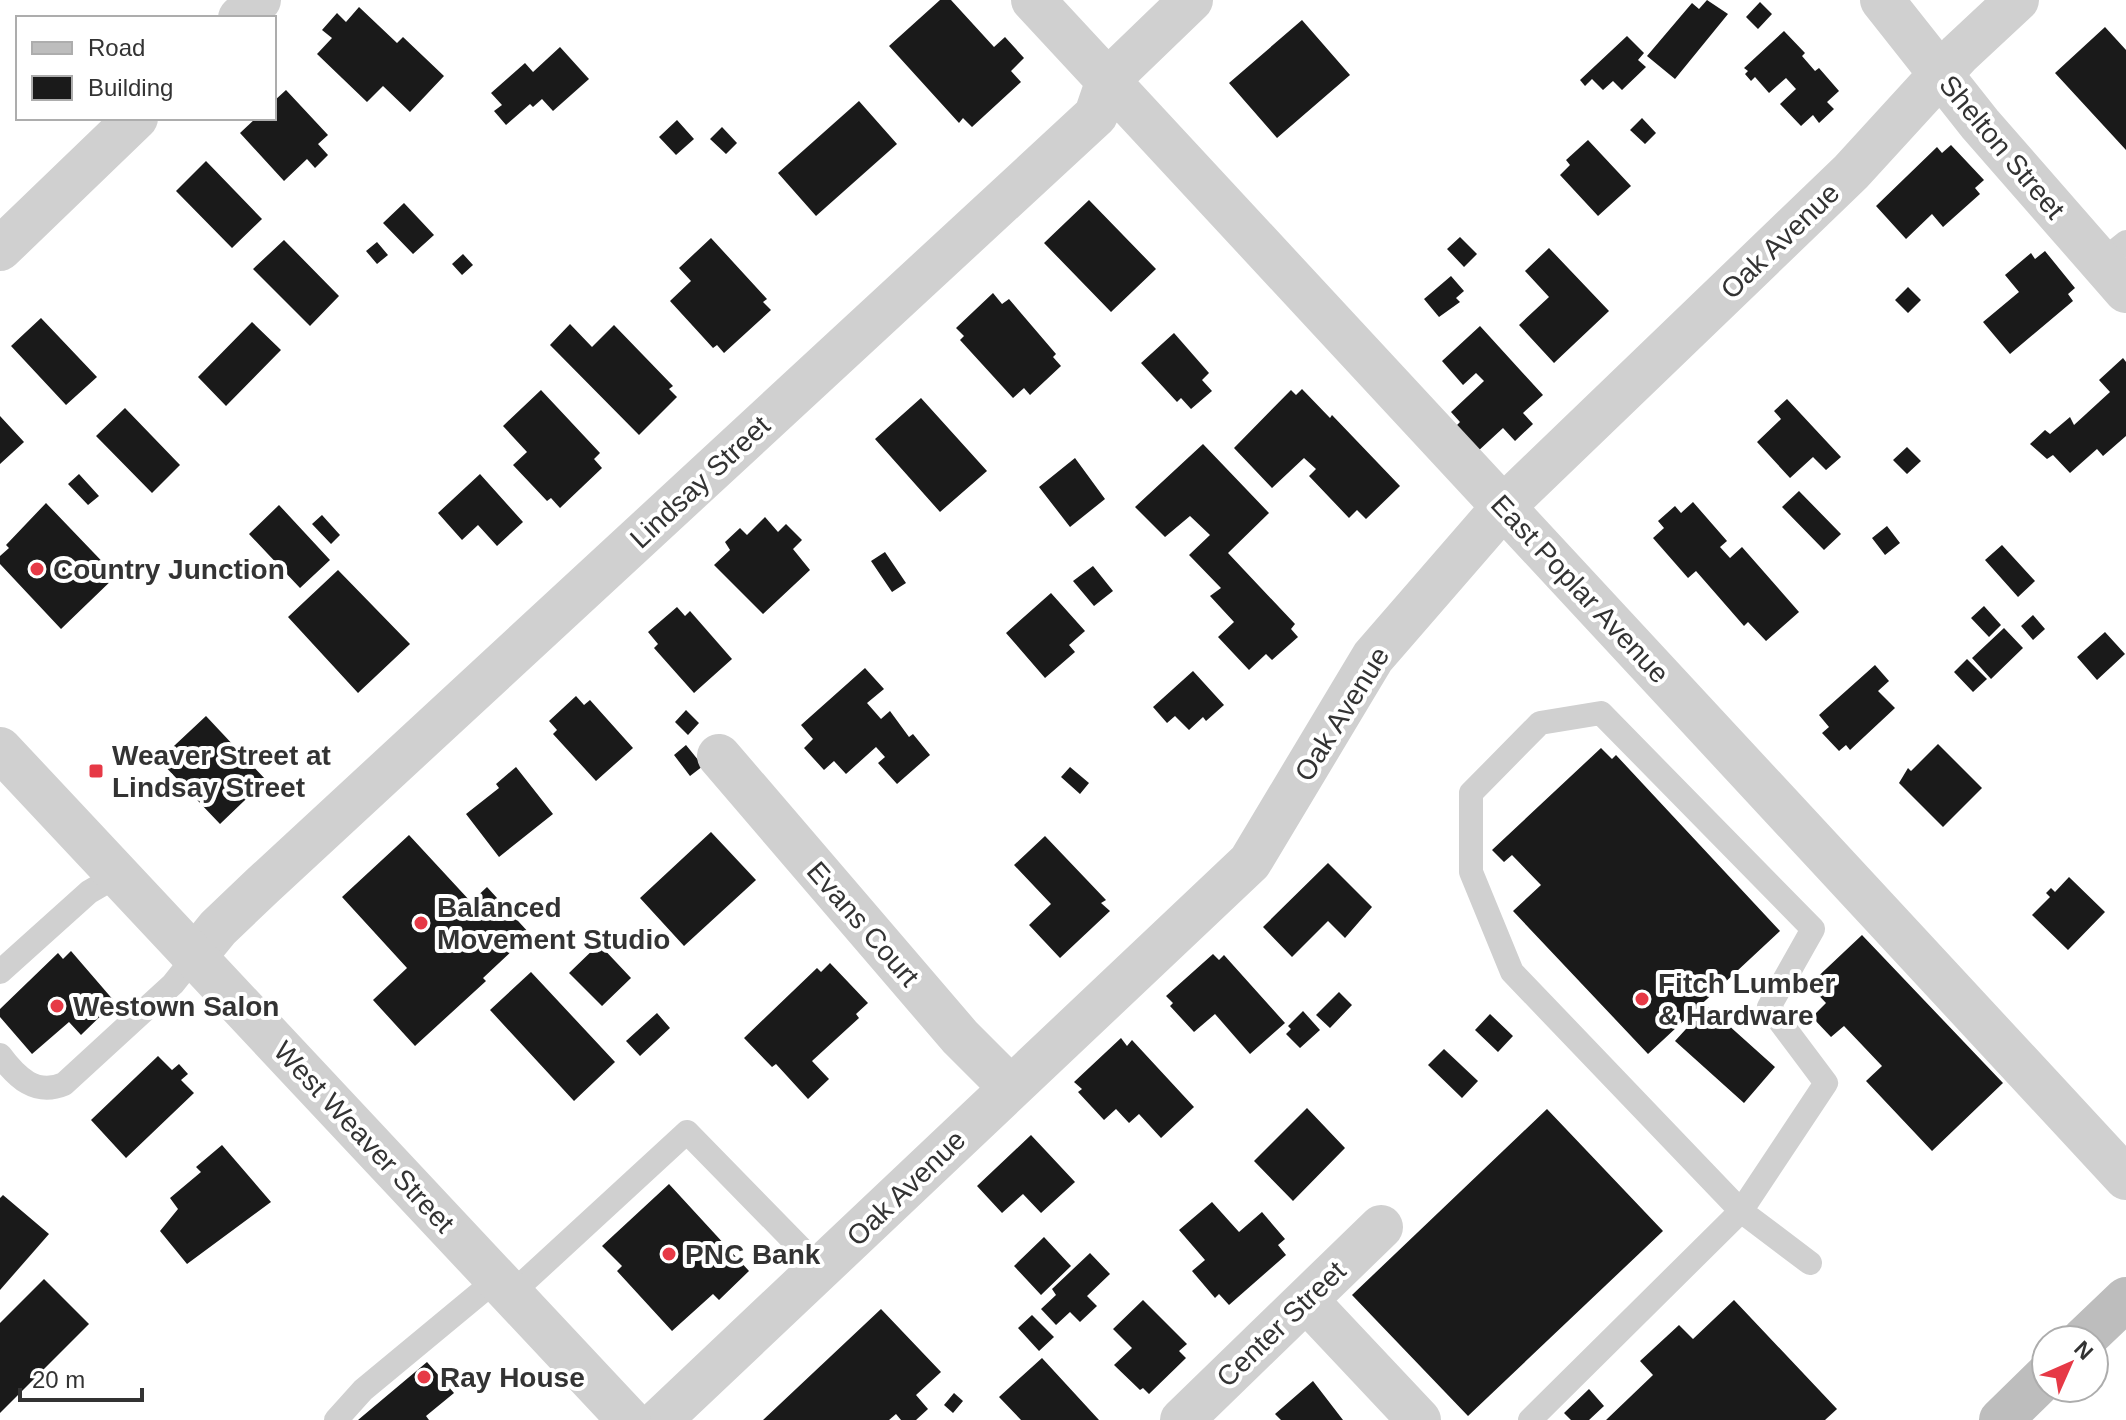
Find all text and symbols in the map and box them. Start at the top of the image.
legend [16,16,276,120]
text: Road [88,34,145,61]
street label: Shelton Street [1933,69,2071,225]
text: Building [88,74,173,101]
street label: Oak Avenue [1715,177,1845,305]
street label: Lindsay Street [624,409,776,554]
street label: East Poplar Avenue [1485,489,1675,689]
place label: Country Junction [53,554,285,585]
marker: Country Junction [28,560,46,578]
street label: Oak Avenue [1289,641,1395,787]
place label: Weaver Street at Lindsay Street [112,740,331,803]
marker: Weaver Street at Lindsay Street [87,762,105,780]
street label: Evans Court [801,856,925,992]
place label: Balanced Movement Studio [437,892,670,955]
marker: Balanced Movement Studio [412,914,430,932]
place label: Fitch Lumber & Hardware [1658,968,1835,1031]
marker: Fitch Lumber & Hardware [1633,990,1651,1008]
place label: Westown Salon [73,991,279,1022]
marker: Westown Salon [48,997,66,1015]
street label: West Weaver Street [268,1035,461,1239]
street label: Oak Avenue [841,1124,971,1252]
place label: PNC Bank [685,1239,821,1270]
marker: PNC Bank [660,1245,678,1263]
street label: Center Street [1210,1255,1352,1393]
north arrow [2030,1324,2110,1404]
text: N [2069,1336,2098,1365]
scale bar [20,1352,142,1402]
place label: Ray House [440,1362,585,1393]
text: 20 m [32,1366,85,1393]
marker: Ray House [415,1368,433,1386]

